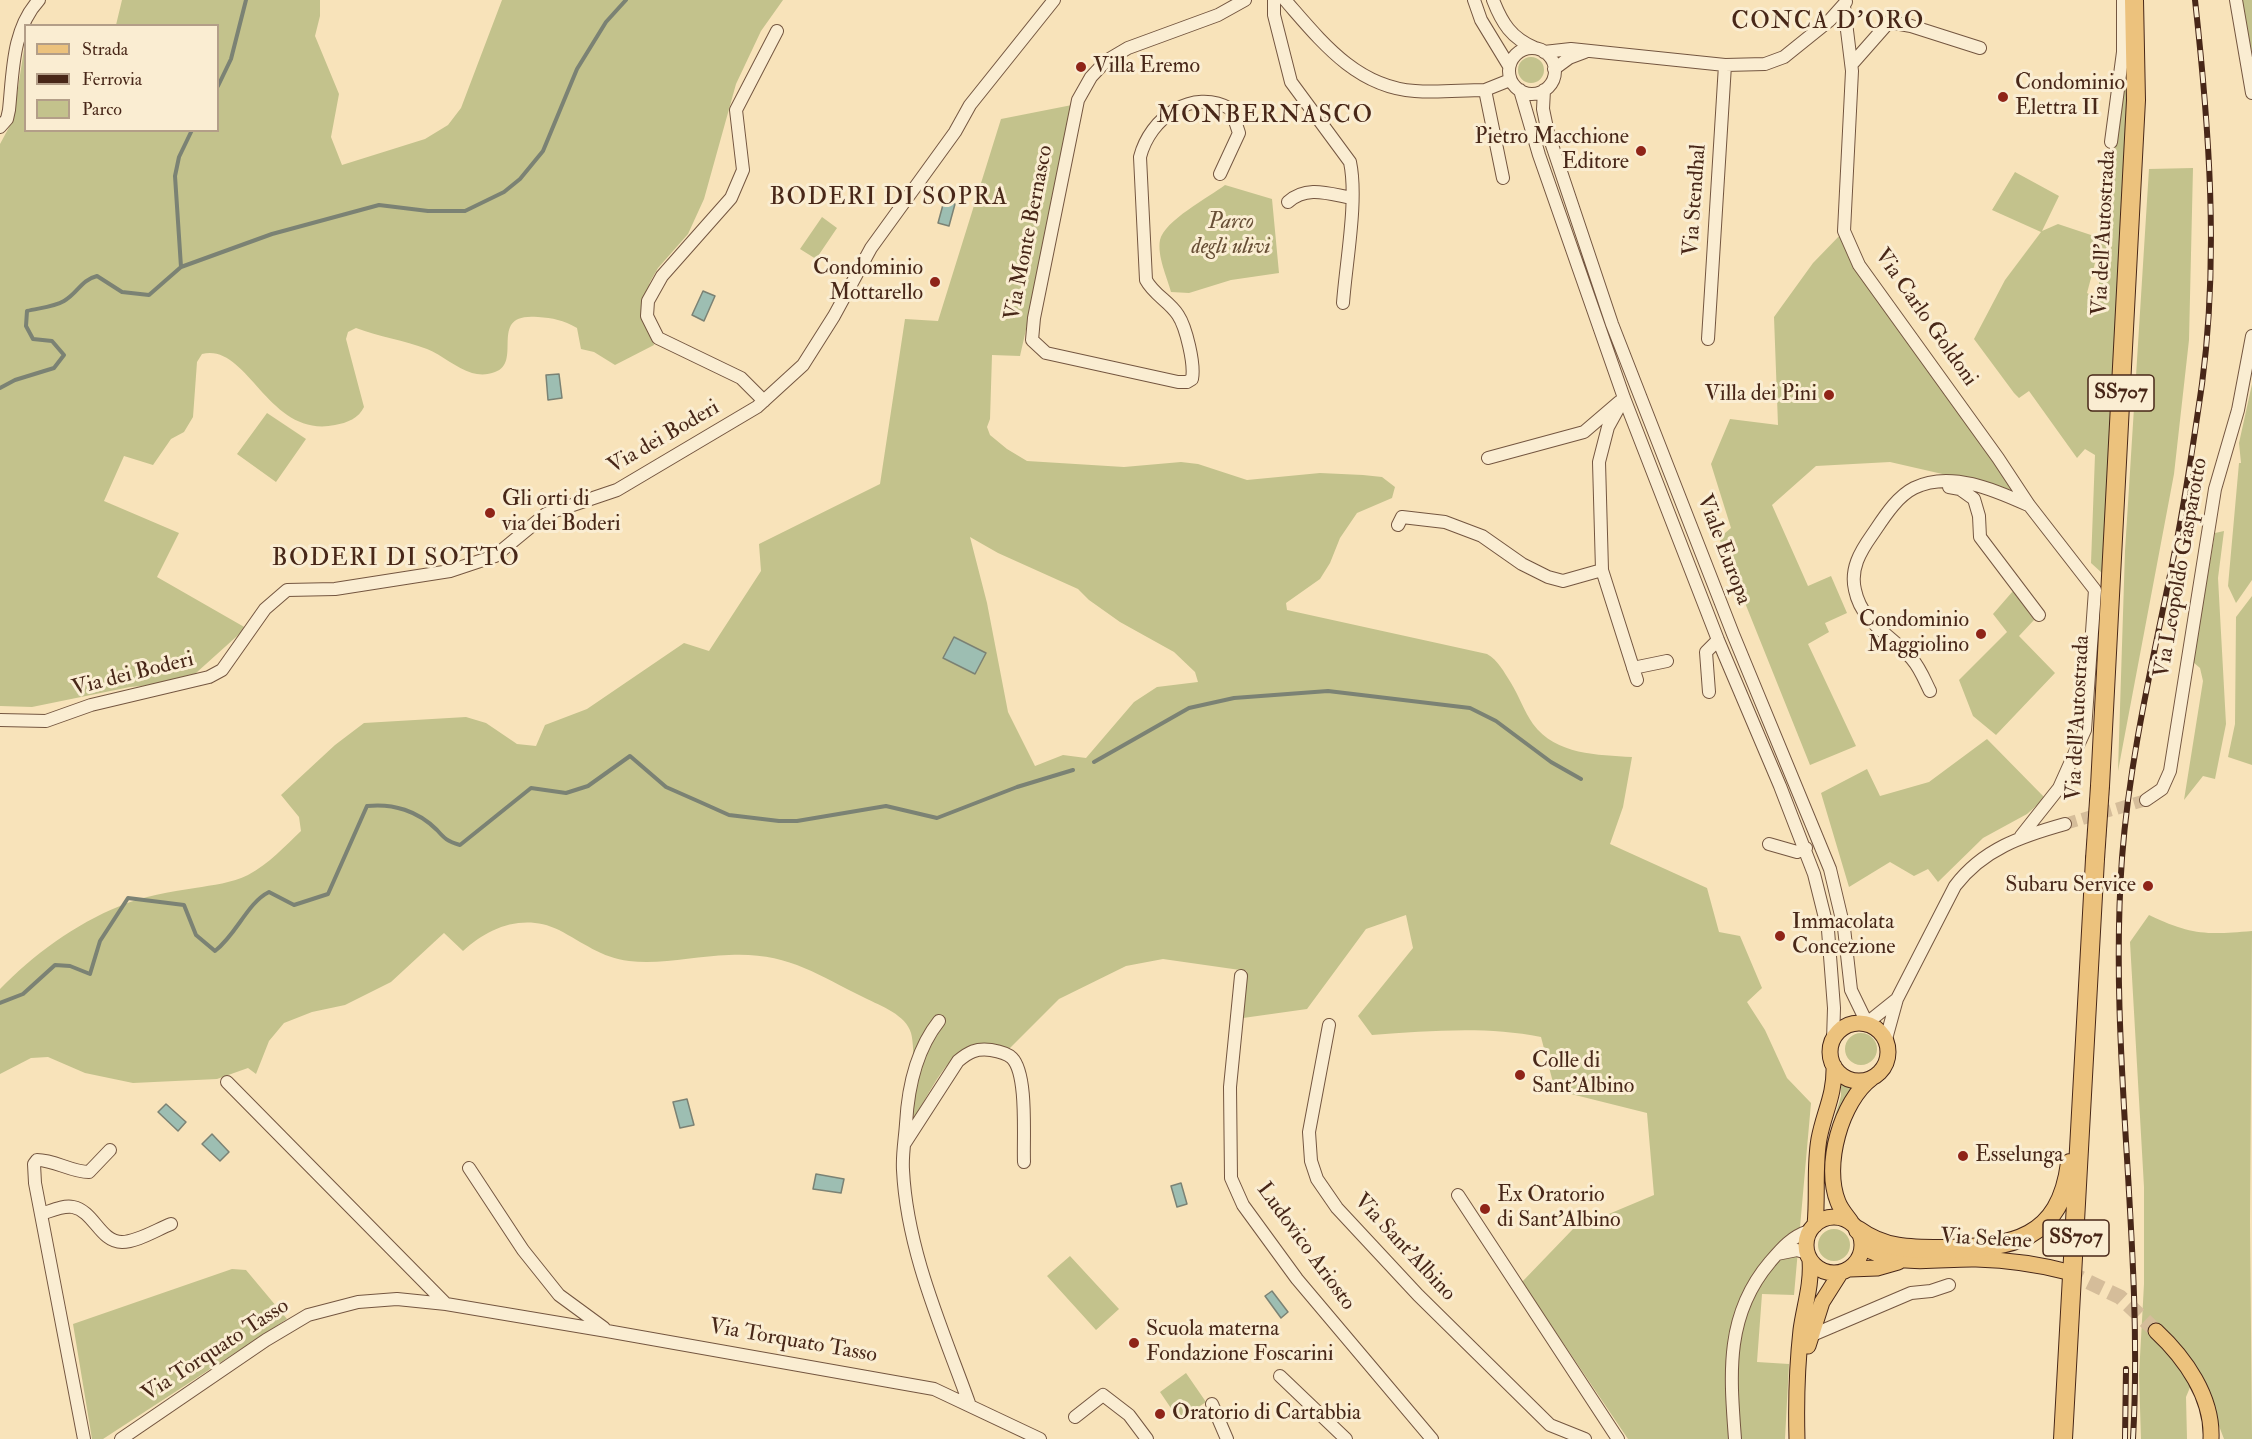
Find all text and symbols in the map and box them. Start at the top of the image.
district label: CONCA D'ORO [1731,9,1925,37]
legend [24,24,219,132]
text: Strada [82,38,128,61]
place label: Villa Eremo [1093,54,1200,80]
marker: Villa Eremo [1074,60,1088,74]
text: Ferrovia [82,68,142,91]
place label: Condominio Elettra II [2015,71,2125,122]
marker: Condominio Elettra II [1996,90,2010,104]
text: Parco [82,98,122,121]
district label: MONBERNASCO [1157,103,1373,131]
place label: Pietro Macchione Editore [1475,125,1629,176]
street label: Via Monte Bernasco [1000,143,1060,323]
street label: Via Stendhal [1679,143,1713,257]
marker: Pietro Macchione Editore [1634,144,1648,158]
street label: Via dell'Autostrada [2087,150,2123,316]
district label: BODERI DI SOPRA [769,185,1009,213]
park label: Parco degli ulivi [1191,210,1271,262]
street label: Via Carlo Goldoni [1868,244,1982,392]
place label: Condominio Mottarello [813,256,923,308]
marker: Condominio Mottarello [928,275,942,289]
road number: SS707 [2088,375,2154,411]
place label: Villa dei Pini [1704,382,1817,408]
marker: Villa dei Pini [1822,388,1836,402]
street label: Via dei Boderi [603,395,725,481]
street label: Via Leopoldo Gasparotto [2150,456,2214,680]
place label: Gli orti di via dei Boderi [502,487,621,538]
street label: Viale Europa [1690,491,1756,609]
marker: Gli orti di via dei Boderi [483,506,497,520]
district label: BODERI DI SOTTO [272,546,520,574]
place label: Condominio Maggiolino [1859,608,1969,660]
marker: Condominio Maggiolino [1974,627,1988,641]
street label: Via dell'Autostrada [2061,635,2097,801]
street label: Via dei Boderi [69,647,197,703]
place label: Subaru Service [2005,873,2136,899]
marker: Subaru Service [2141,879,2155,893]
place label: Immacolata Concezione [1792,910,1896,962]
marker: Immacolata Concezione [1773,929,1787,943]
place label: Colle di Sant'Albino [1532,1049,1634,1100]
marker: Colle di Sant'Albino [1513,1068,1527,1082]
place label: Esselunga [1975,1143,2063,1169]
marker: Esselunga [1956,1149,1970,1163]
street label: Ludovico Ariosto [1250,1178,1360,1316]
place label: Ex Oratorio di Sant'Albino [1497,1183,1621,1234]
street label: Via Sant'Albino [1347,1189,1461,1307]
marker: Ex Oratorio di Sant'Albino [1478,1202,1492,1216]
road number: SS707 [2043,1220,2109,1256]
street label: Via Selene [1940,1224,2032,1256]
street label: Via Torquato Tasso [137,1294,295,1408]
street label: Via Torquato Tasso [707,1314,879,1370]
place label: Scuola materna Fondazione Foscarini [1146,1317,1334,1368]
marker: Scuola materna Fondazione Foscarini [1127,1336,1141,1350]
place label: Oratorio di Cartabbia [1172,1401,1361,1427]
marker: Oratorio di Cartabbia [1153,1407,1167,1421]

